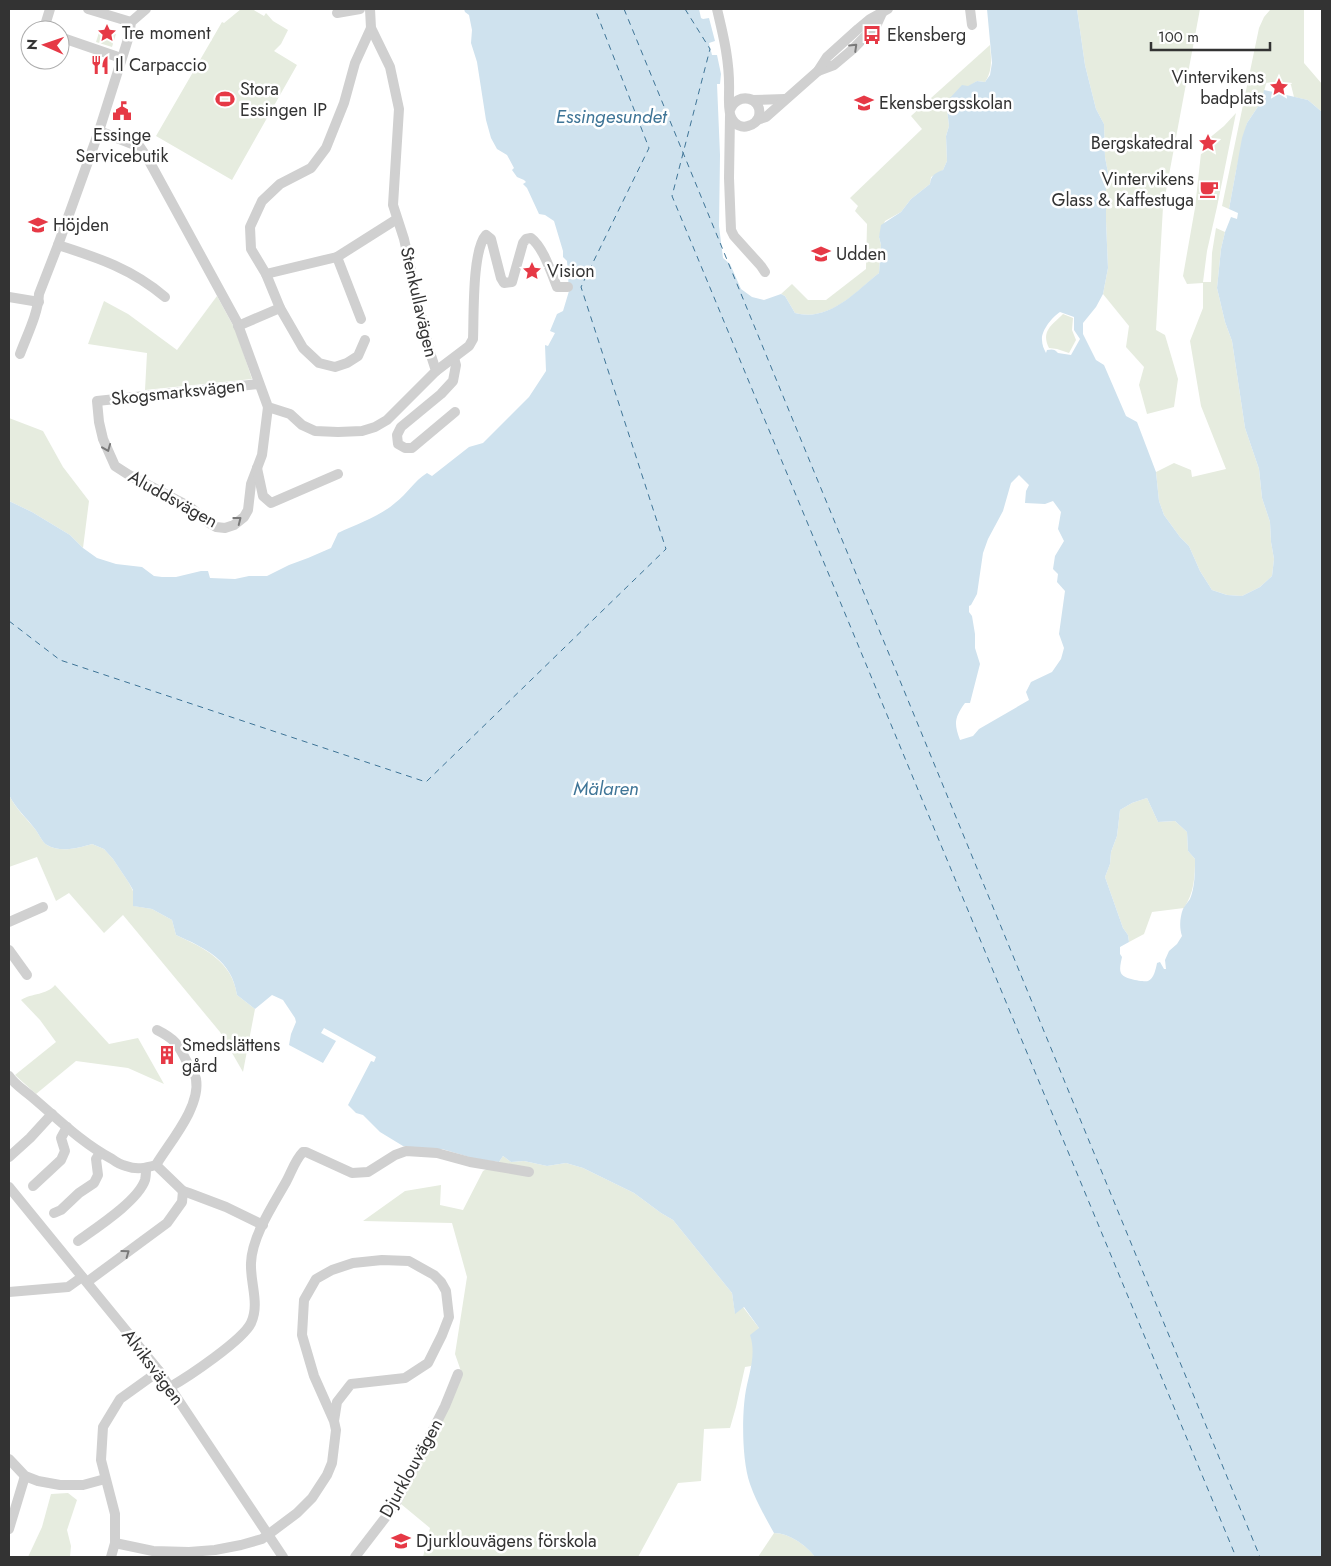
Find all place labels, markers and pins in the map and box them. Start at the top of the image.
place label: Tre moment [122,20,211,46]
place icon: Tre moment [96,22,118,44]
place label: Ekensberg [887,22,966,48]
bus stop icon: Ekensberg [861,24,883,46]
place label: Il Carpaccio [115,52,207,78]
restaurant icon: Il Carpaccio [89,54,111,76]
place label: Vintervikens badplats [1171,64,1264,111]
place label: Stora Essingen IP [240,76,327,123]
place icon: Vintervikens badplats [1268,76,1290,98]
sports icon: Stora Essingen IP [214,88,236,110]
place label: Ekensbergsskolan [879,90,1012,116]
school or university icon: Ekensbergsskolan [853,92,875,114]
public building icon: Essinge Servicebutik [111,100,133,122]
place label: Essinge Servicebutik [76,122,169,169]
place label: Bergskatedral [1091,130,1193,156]
place icon: Bergskatedral [1197,132,1219,154]
place label: Vintervikens Glass & Kaffestuga [1051,166,1194,213]
cafe icon: Vintervikens Glass & Kaffestuga [1198,178,1220,200]
place label: Höjden [53,212,109,238]
school or university icon: Höjden [27,214,49,236]
place label: Udden [836,241,887,267]
school or university icon: Udden [810,243,832,265]
place label: Vision [547,258,595,284]
place icon: Vision [521,260,543,282]
place label: Smedslättens gård [182,1032,280,1079]
building icon: Smedslättens gård [156,1044,178,1066]
place label: Djurklouvägens förskola [416,1528,597,1554]
school or university icon: Djurklouvägens förskola [390,1530,412,1552]

